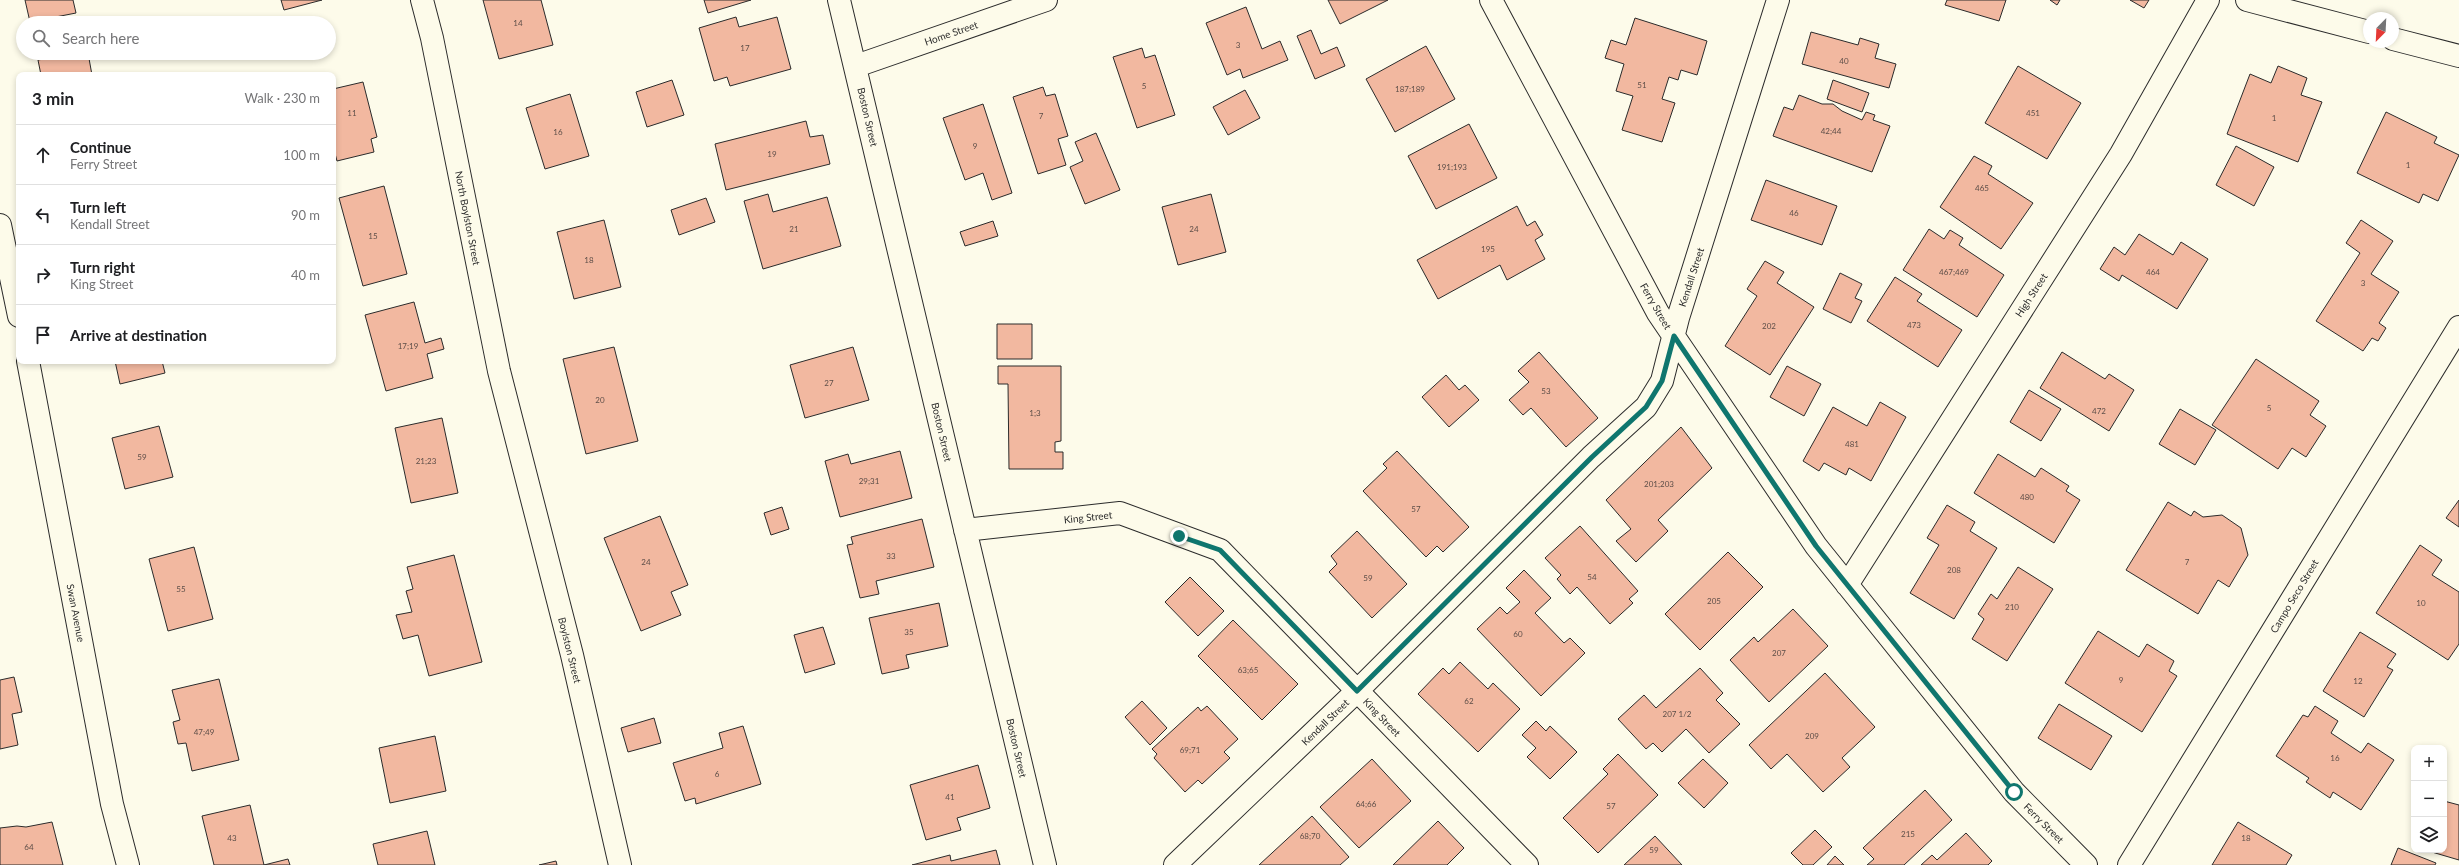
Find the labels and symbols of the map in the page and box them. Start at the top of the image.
north arrow [2363,12,2399,48]
house number: 14 [513,18,523,28]
street label: Home Street [923,18,980,48]
house number: 3 [1236,40,1241,50]
house number: 17 [740,43,750,53]
house number: 40 [1839,56,1849,66]
house number: 51 [1637,80,1647,90]
house number: 5 [1142,81,1147,91]
house number: 187;189 [1395,84,1425,94]
street label: Boston Street [855,86,881,148]
house number: 11 [347,108,357,118]
house number: 451 [2026,108,2040,118]
house number: 7 [1039,111,1044,121]
house number: 1 [2272,113,2277,123]
house number: 42;44 [1821,126,1842,136]
house number: 16 [553,127,563,137]
house number: 9 [973,141,978,151]
house number: 19 [767,149,777,159]
house number: 1 [2406,160,2411,170]
house number: 191;193 [1437,162,1467,172]
street label: North Boylston Street [453,170,483,267]
house number: 465 [1975,183,1989,193]
house number: 46 [1789,208,1799,218]
house number: 21 [789,224,799,234]
house number: 24 [1189,224,1199,234]
house number: 15 [368,231,378,241]
house number: 195 [1481,244,1495,254]
street label: Kendall Street [1676,246,1706,308]
house number: 18 [584,255,594,265]
house number: 467;469 [1939,267,1969,277]
house number: 464 [2146,267,2160,277]
street label: High Street [2012,271,2050,319]
house number: 3 [2361,278,2366,288]
street label: Ferry Street [1638,281,1674,332]
house number: 473 [1907,320,1921,330]
house number: 202 [1762,321,1776,331]
house number: 17;19 [398,341,419,351]
house number: 27 [824,378,834,388]
house number: 53 [1541,386,1551,396]
house number: 20 [595,395,605,405]
street label: Boston Street [929,401,955,463]
house number: 5 [2267,403,2272,413]
house number: 472 [2092,406,2106,416]
house number: 1;3 [1029,408,1041,418]
house number: 481 [1845,439,1859,449]
house number: 59 [137,452,147,462]
house number: 21;23 [416,456,437,466]
house number: 29;31 [859,476,880,486]
house number: 201;203 [1644,479,1674,489]
house number: 480 [2020,492,2034,502]
house number: 57 [1411,504,1421,514]
street label: King Street [1063,508,1113,526]
route end [1170,527,1188,545]
house number: 33 [886,551,896,561]
house number: 24 [641,557,651,567]
house number: 7 [2185,557,2190,567]
street label: Campo Seco Street [2267,557,2321,635]
house number: 208 [1947,565,1961,575]
house number: 54 [1587,572,1597,582]
house number: 59 [1363,573,1373,583]
street label: Swan Avenue [64,583,88,643]
house number: 55 [176,584,186,594]
house number: 205 [1707,596,1721,606]
house number: 10 [2416,598,2426,608]
house number: 210 [2005,602,2019,612]
street label: Boylston Street [556,616,584,685]
house number: 35 [904,627,914,637]
house number: 60 [1513,629,1523,639]
house number: 207 [1772,648,1786,658]
house number: 63;65 [1238,665,1259,675]
house number: 9 [2119,675,2124,685]
house number: 12 [2353,676,2363,686]
street label: King Street [1361,695,1404,739]
street label: Kendall Street [1299,696,1352,748]
house number: 62 [1464,696,1474,706]
house number: 207 1/2 [1663,709,1692,719]
street label: Boston Street [1004,717,1030,779]
house number: 47;49 [194,727,215,737]
house number: 209 [1805,731,1819,741]
house number: 69;71 [1180,745,1201,755]
house number: 16 [2330,753,2340,763]
house number: 6 [715,769,720,779]
route start [2005,783,2023,801]
house number: 41 [945,792,955,802]
house number: 64;66 [1356,799,1377,809]
house number: 57 [1606,801,1616,811]
street label: Ferry Street [2022,801,2067,846]
house number: 215 [1901,829,1915,839]
house number: 68;70 [1300,831,1321,841]
house number: 43 [227,833,237,843]
house number: 18 [2241,833,2251,843]
house number: 64 [24,842,34,852]
house number: 59 [1649,845,1659,855]

